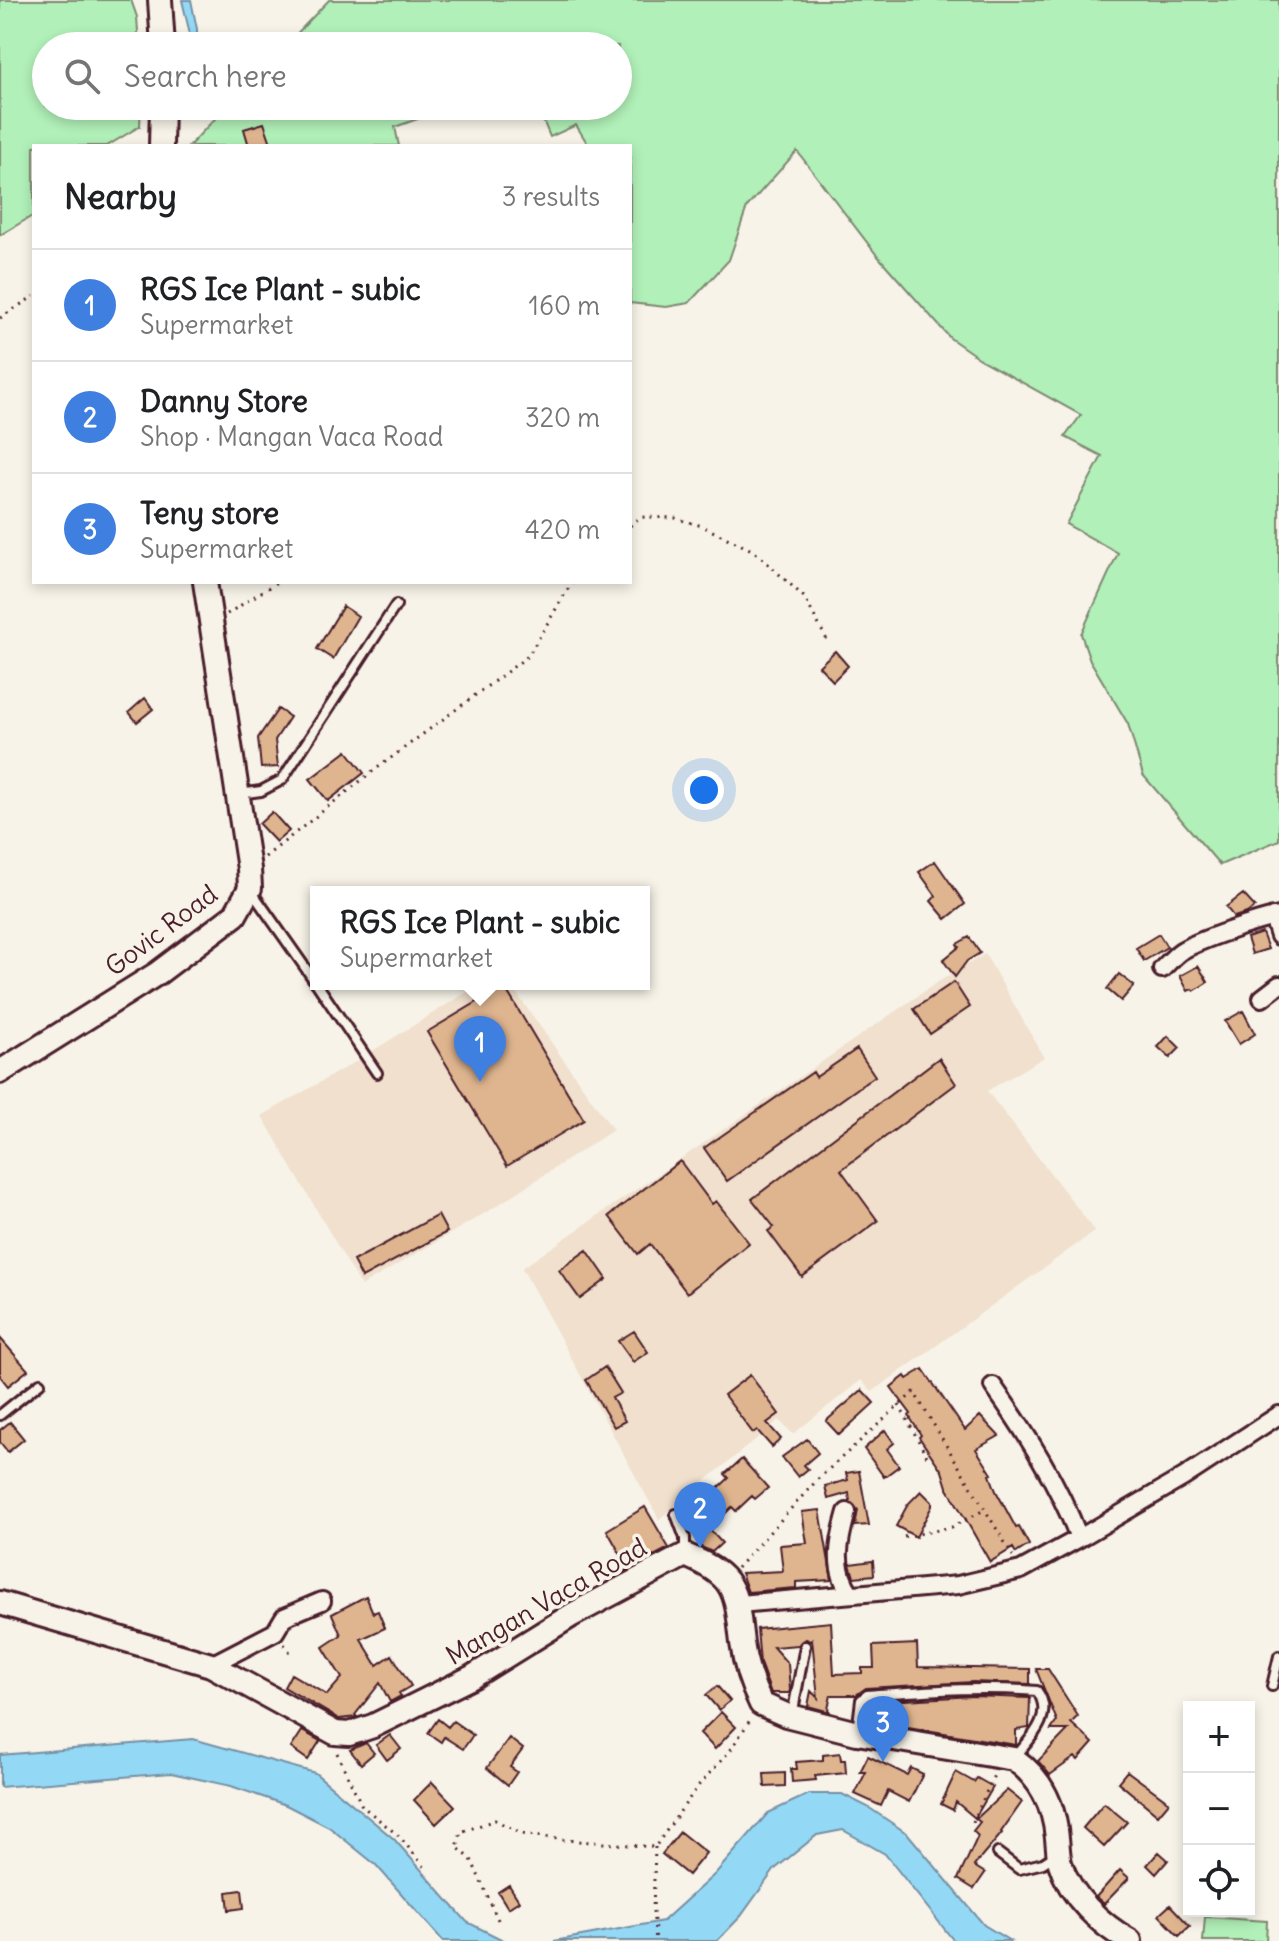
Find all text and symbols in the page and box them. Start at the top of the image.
search box [32,32,632,120]
icon: search [60,54,104,98]
text: Search here [124,57,287,95]
text: Nearby [64,175,177,218]
text: 3 results [502,180,600,213]
text: RGS Ice Plant - subic [140,270,421,308]
text: 1 [85,289,95,322]
text: 160 m [529,289,600,322]
text: Supermarket [140,308,293,341]
text: Danny Store [140,382,308,420]
text: 2 [83,401,97,434]
text: 320 m [525,401,600,434]
text: Shop · Mangan Vaca Road [140,420,443,453]
text: Teny store [140,494,279,532]
text: 3 [83,513,97,546]
text: 420 m [525,513,600,546]
text: Supermarket [140,532,293,565]
your location [684,770,724,810]
street label: Govic Road [98,877,224,983]
popup [310,886,650,990]
text: RGS Ice Plant - subic [340,903,620,941]
text: Supermarket [340,941,493,974]
pin: 1 [454,1016,506,1082]
pin: 2 [674,1482,726,1548]
street label: Mangan Vaca Road [440,1530,652,1672]
pin: 3 [857,1696,909,1762]
map controls [1183,1701,1255,1917]
button: + [1183,1701,1255,1773]
button: − [1183,1773,1255,1845]
button: locate [1183,1845,1255,1917]

